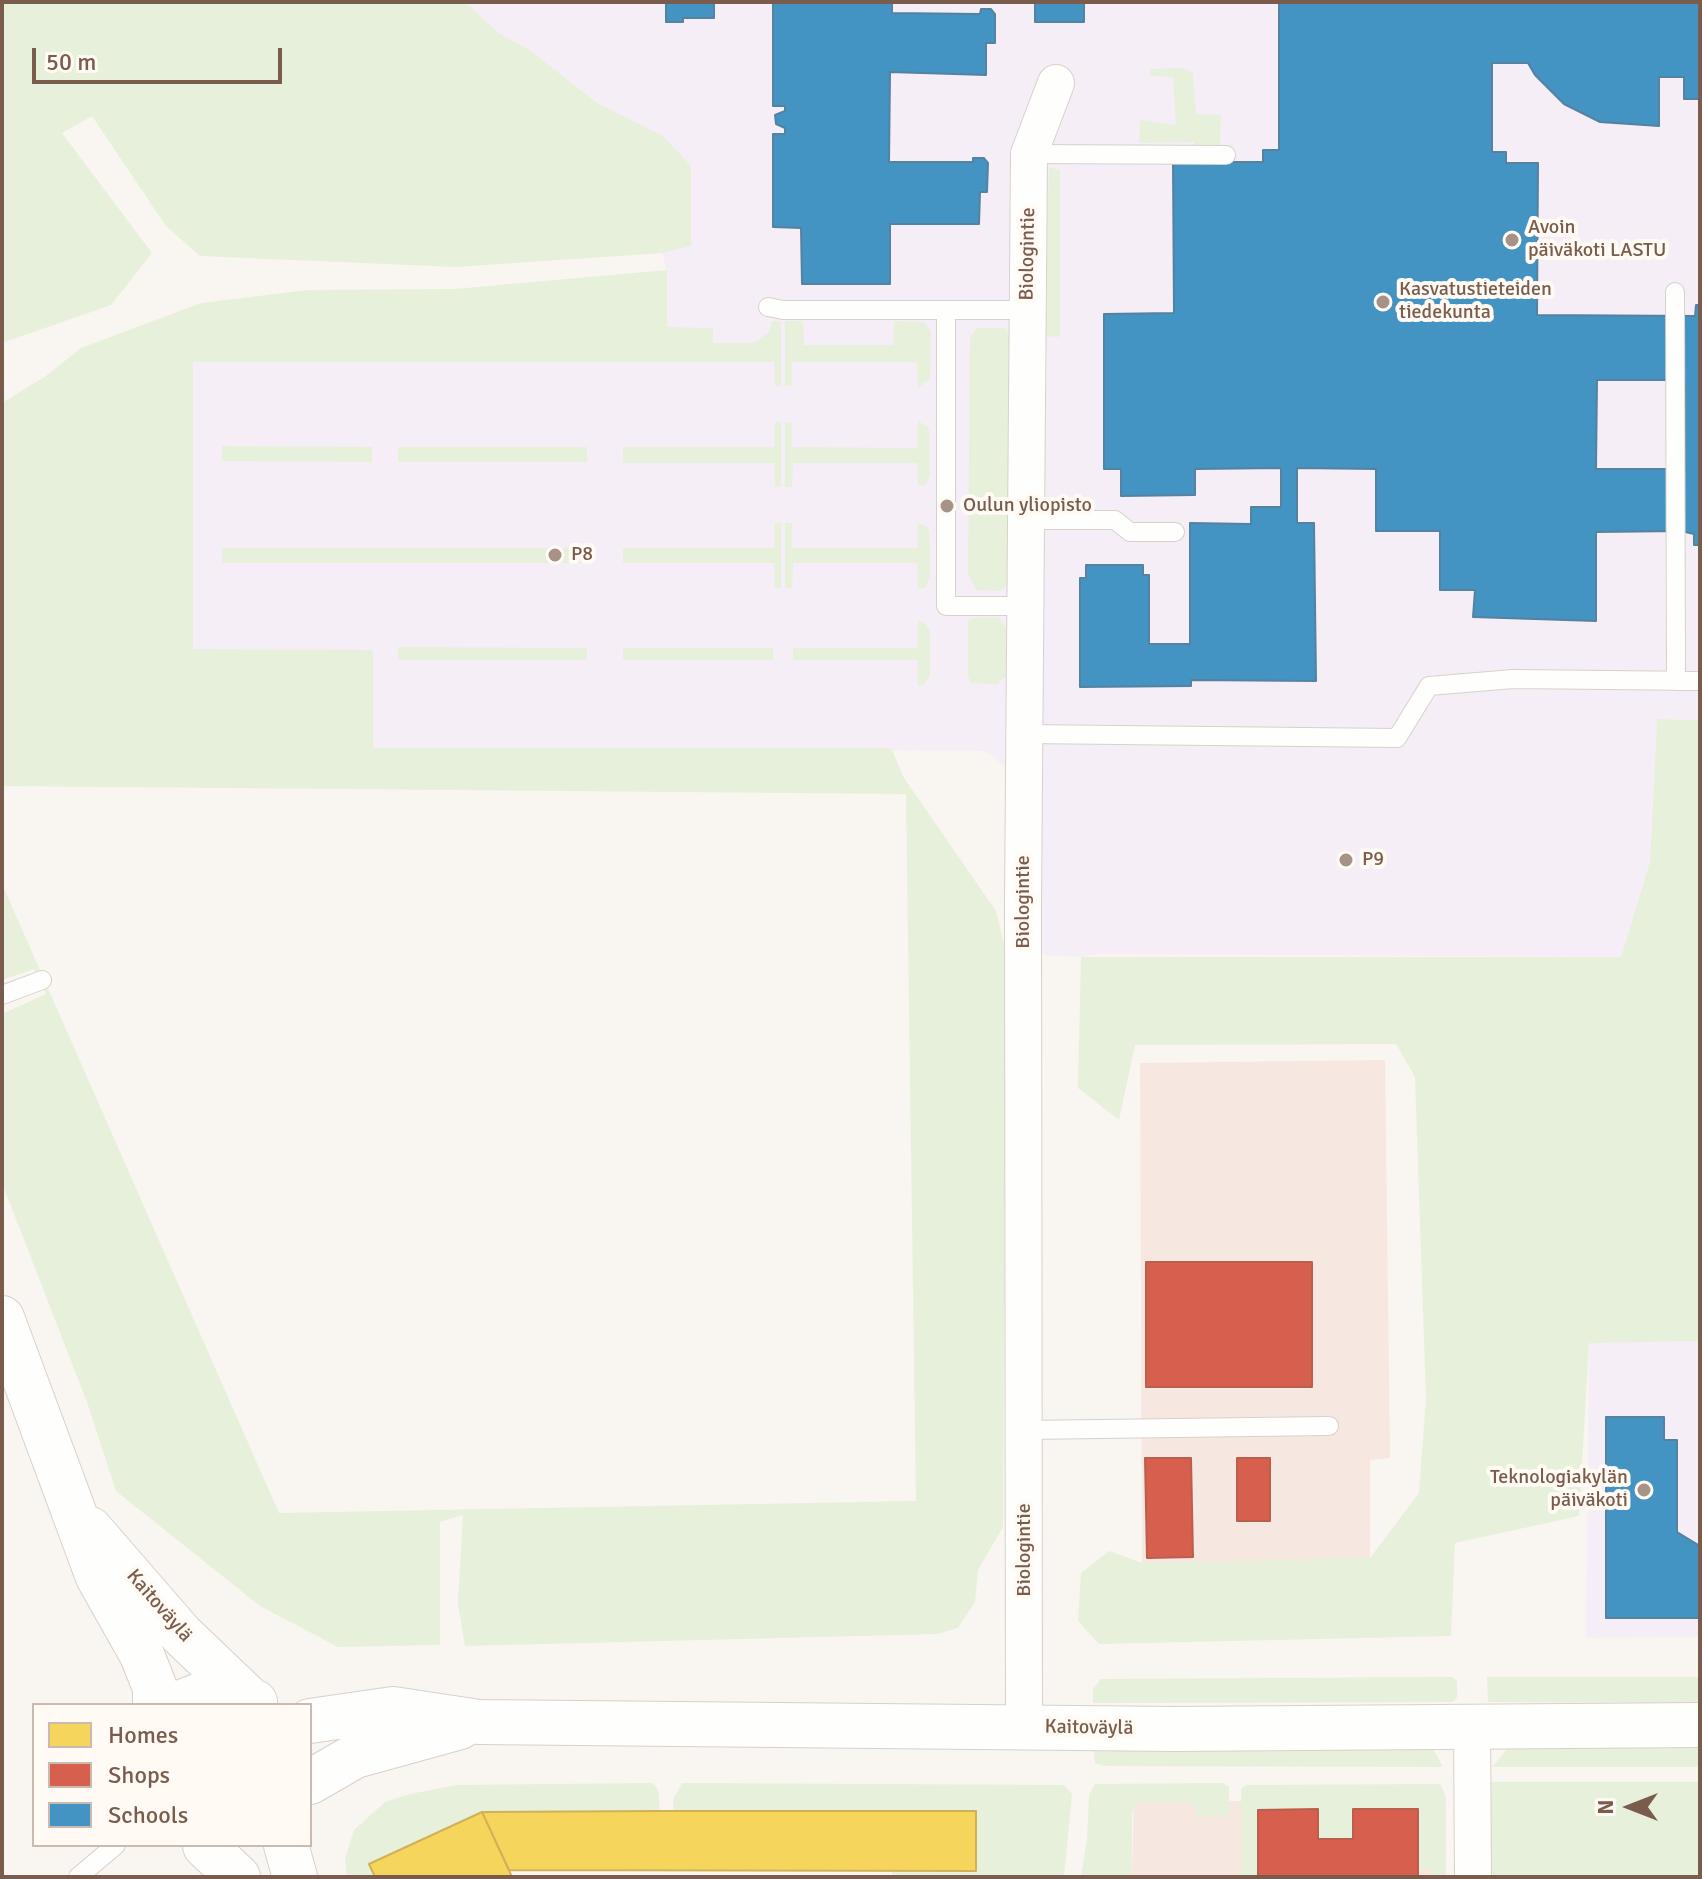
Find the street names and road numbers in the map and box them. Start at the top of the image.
street label: Biologintie [1015,207,1041,301]
street label: Biologintie [1012,855,1036,949]
street label: Biologintie [1013,1503,1037,1597]
street label: Kaitoväylä [121,1565,197,1647]
street label: Kaitoväylä [1044,1715,1134,1741]

